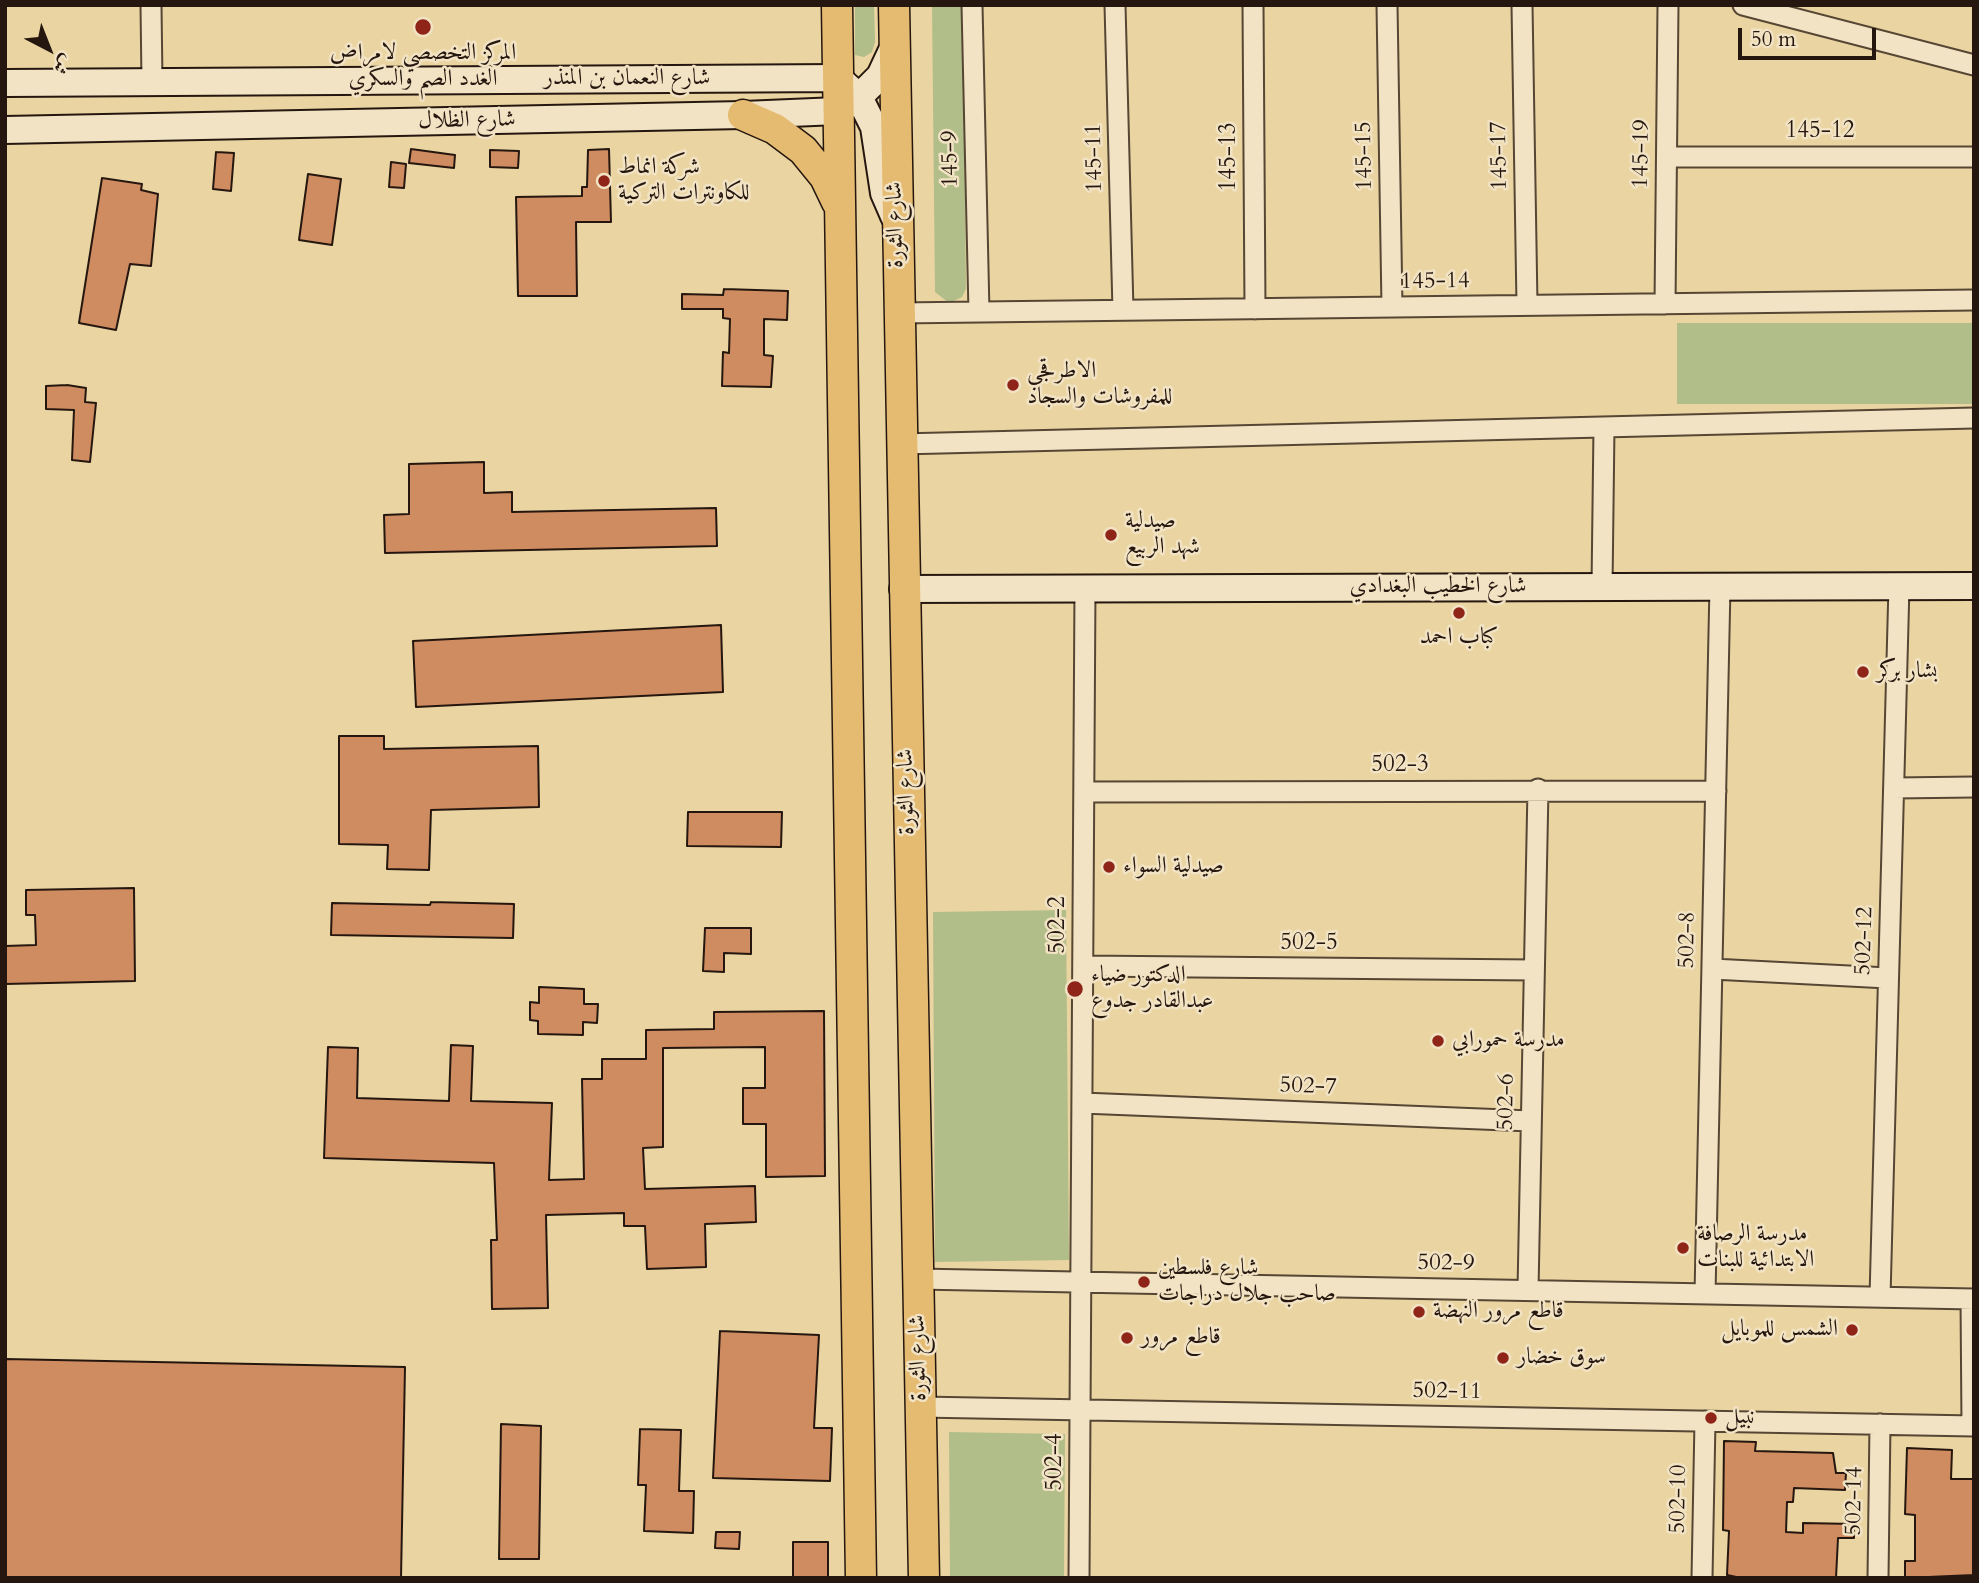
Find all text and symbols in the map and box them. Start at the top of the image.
north arrow [14,14,84,84]
scale bar [1741,14,1879,58]
marker: المركز التخصصي لامراض الغدد الصم والسكري [413,17,433,37]
text: 50 m [1751,25,1796,54]
place label: المركز التخصصي لامراض الغدد الصم والسكري [330,40,516,94]
text: ش [47,49,79,81]
street label: شارع النعمان بن المنذر [544,65,710,93]
street label: شارع الظلال [418,106,516,136]
street label: 145-12 [1785,118,1855,146]
street label: 145-19 [1628,119,1656,189]
street label: 145-15 [1351,121,1379,191]
street label: 145-17 [1486,121,1514,191]
street label: 145-13 [1216,122,1244,192]
street label: 145-11 [1081,123,1109,193]
street label: 145-9 [937,130,965,188]
place label: شركة انماط للكاونترات التركية [618,154,750,208]
marker: شركة انماط للكاونترات التركية [596,173,612,189]
street label: شارع الثورة [881,182,911,268]
street label: 145-14 [1400,268,1470,296]
place label: الاطرقجي للمفروشات والسجاد [1027,358,1172,412]
marker: الاطرقجي للمفروشات والسجاد [1005,377,1021,393]
place label: صيدلية شهد الربيع [1125,508,1200,562]
marker: صيدلية شهد الربيع [1103,527,1119,543]
street label: شارع الخطيب البغدادي [1349,573,1527,601]
marker: كباب احمد [1451,605,1467,621]
place label: كباب احمد [1420,624,1498,652]
place label: بشار بركر [1877,658,1938,686]
marker: بشار بركر [1855,664,1871,680]
street label: شارع الثورة [892,749,922,835]
street label: 502-3 [1371,752,1429,780]
place label: صيدلية السواء [1123,853,1224,881]
marker: صيدلية السواء [1101,859,1117,875]
street label: 502-2 [1045,896,1073,954]
street label: 502-12 [1850,906,1880,976]
street label: 502-8 [1674,911,1702,969]
street label: 502-5 [1280,930,1338,958]
place label: الدكتور ضياء عبدالقادر جدوع [1091,962,1213,1016]
marker: الدكتور ضياء عبدالقادر جدوع [1065,979,1085,999]
place label: مدرسة حمورابي [1452,1027,1565,1055]
marker: مدرسة حمورابي [1430,1033,1446,1049]
street label: 502-7 [1279,1072,1337,1102]
street label: 502-6 [1493,1073,1521,1131]
place label: مدرسة الرصافة الابتدائية للبنات [1697,1221,1814,1275]
marker: مدرسة الرصافة الابتدائية للبنات [1675,1240,1691,1256]
street label: 502-9 [1417,1250,1475,1278]
place label: شارع فلسطين صاحب جلال دراجات [1158,1255,1336,1309]
marker: شارع فلسطين صاحب جلال دراجات [1136,1274,1152,1290]
place label: قاطع مرور النهضة [1433,1298,1564,1326]
marker: قاطع مرور النهضة [1411,1304,1427,1320]
street label: شارع الثورة [904,1315,934,1401]
place label: الشمس للموبايل [1721,1316,1838,1344]
marker: الشمس للموبايل [1844,1322,1860,1338]
place label: قاطع مرور [1141,1324,1221,1352]
marker: قاطع مرور [1119,1330,1135,1346]
place label: سوق خضار [1517,1344,1606,1372]
marker: سوق خضار [1495,1350,1511,1366]
street label: 502-11 [1412,1378,1482,1406]
place label: نبيل [1725,1404,1755,1432]
marker: نبيل [1703,1410,1719,1426]
street label: 502-4 [1042,1433,1070,1491]
street label: 502-10 [1665,1464,1693,1534]
street label: 502-14 [1841,1466,1869,1536]

